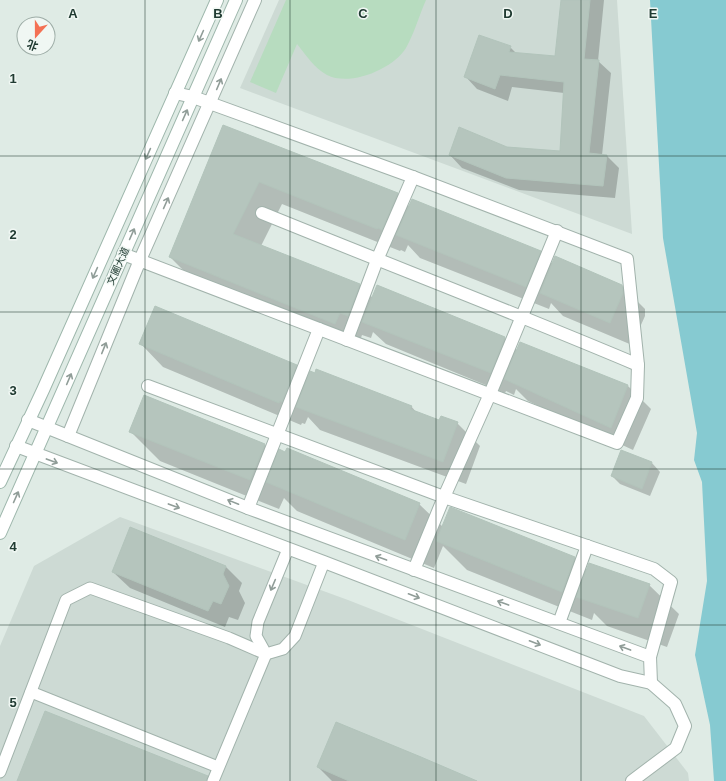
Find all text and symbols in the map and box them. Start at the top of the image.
text: A [68,6,78,21]
text: B [213,6,223,21]
text: C [358,6,368,21]
text: D [503,6,513,21]
text: E [649,6,658,21]
north arrow [16,16,56,56]
one-way arrow [197,29,204,41]
text: 北 [25,38,40,53]
text: 1 [9,71,17,86]
one-way arrow [215,78,223,90]
one-way arrow [182,110,189,122]
one-way arrow [144,148,151,160]
one-way arrow [163,197,170,209]
text: 2 [9,227,17,242]
one-way arrow [129,228,136,240]
street label: 文圃大道 [105,245,131,287]
one-way arrow [91,267,98,279]
one-way arrow [101,343,109,355]
one-way arrow [66,373,73,385]
text: 3 [9,383,17,398]
one-way arrow [46,458,58,466]
one-way arrow [12,492,20,504]
one-way arrow [228,498,240,505]
one-way arrow [168,503,180,511]
text: 4 [9,539,17,554]
one-way arrow [376,553,388,561]
one-way arrow [269,579,277,591]
one-way arrow [407,593,419,601]
one-way arrow [498,598,510,606]
one-way arrow [529,640,541,648]
one-way arrow [620,643,632,651]
text: 5 [9,695,17,710]

